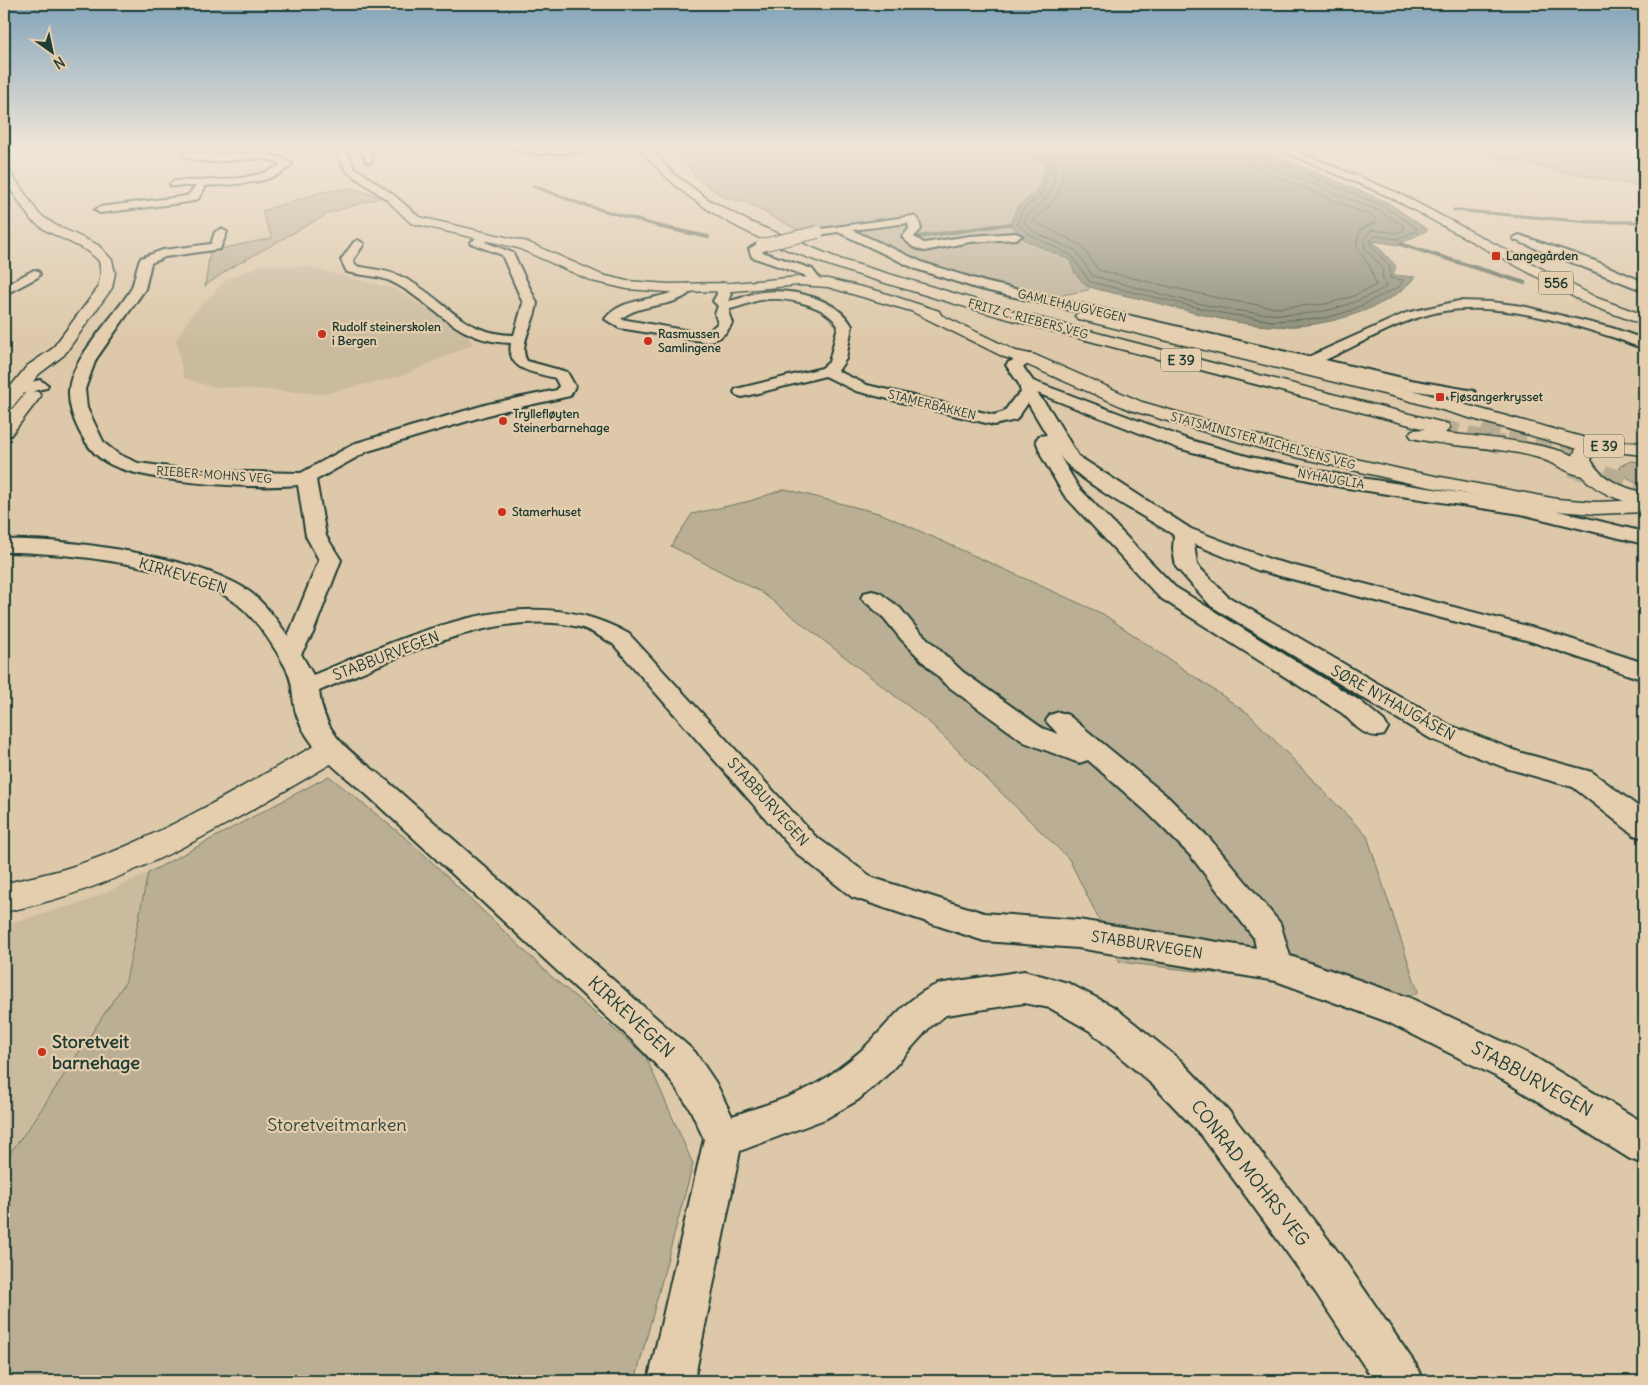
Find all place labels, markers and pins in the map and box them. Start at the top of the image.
place label: Langegården [1506,248,1578,264]
marker: Langegården [1490,250,1502,262]
place label: Rudolf steinerskolen i Bergen [332,319,441,349]
place label: Rasmussen Samlingene [658,326,721,356]
marker: Rudolf steinerskolen i Bergen [316,328,328,340]
marker: Rasmussen Samlingene [642,335,654,347]
place label: Fjøsangerkrysset [1450,389,1544,405]
marker: Fjøsangerkrysset [1434,391,1446,403]
place label: Tryllefløyten Steinerbarnehage [513,406,610,436]
marker: Tryllefløyten Steinerbarnehage [497,415,509,427]
place label: Stamerhuset [512,504,582,519]
marker: Stamerhuset [496,506,508,518]
place label: Storetveit barnehage [52,1030,140,1074]
marker: Storetveit barnehage [36,1046,48,1058]

